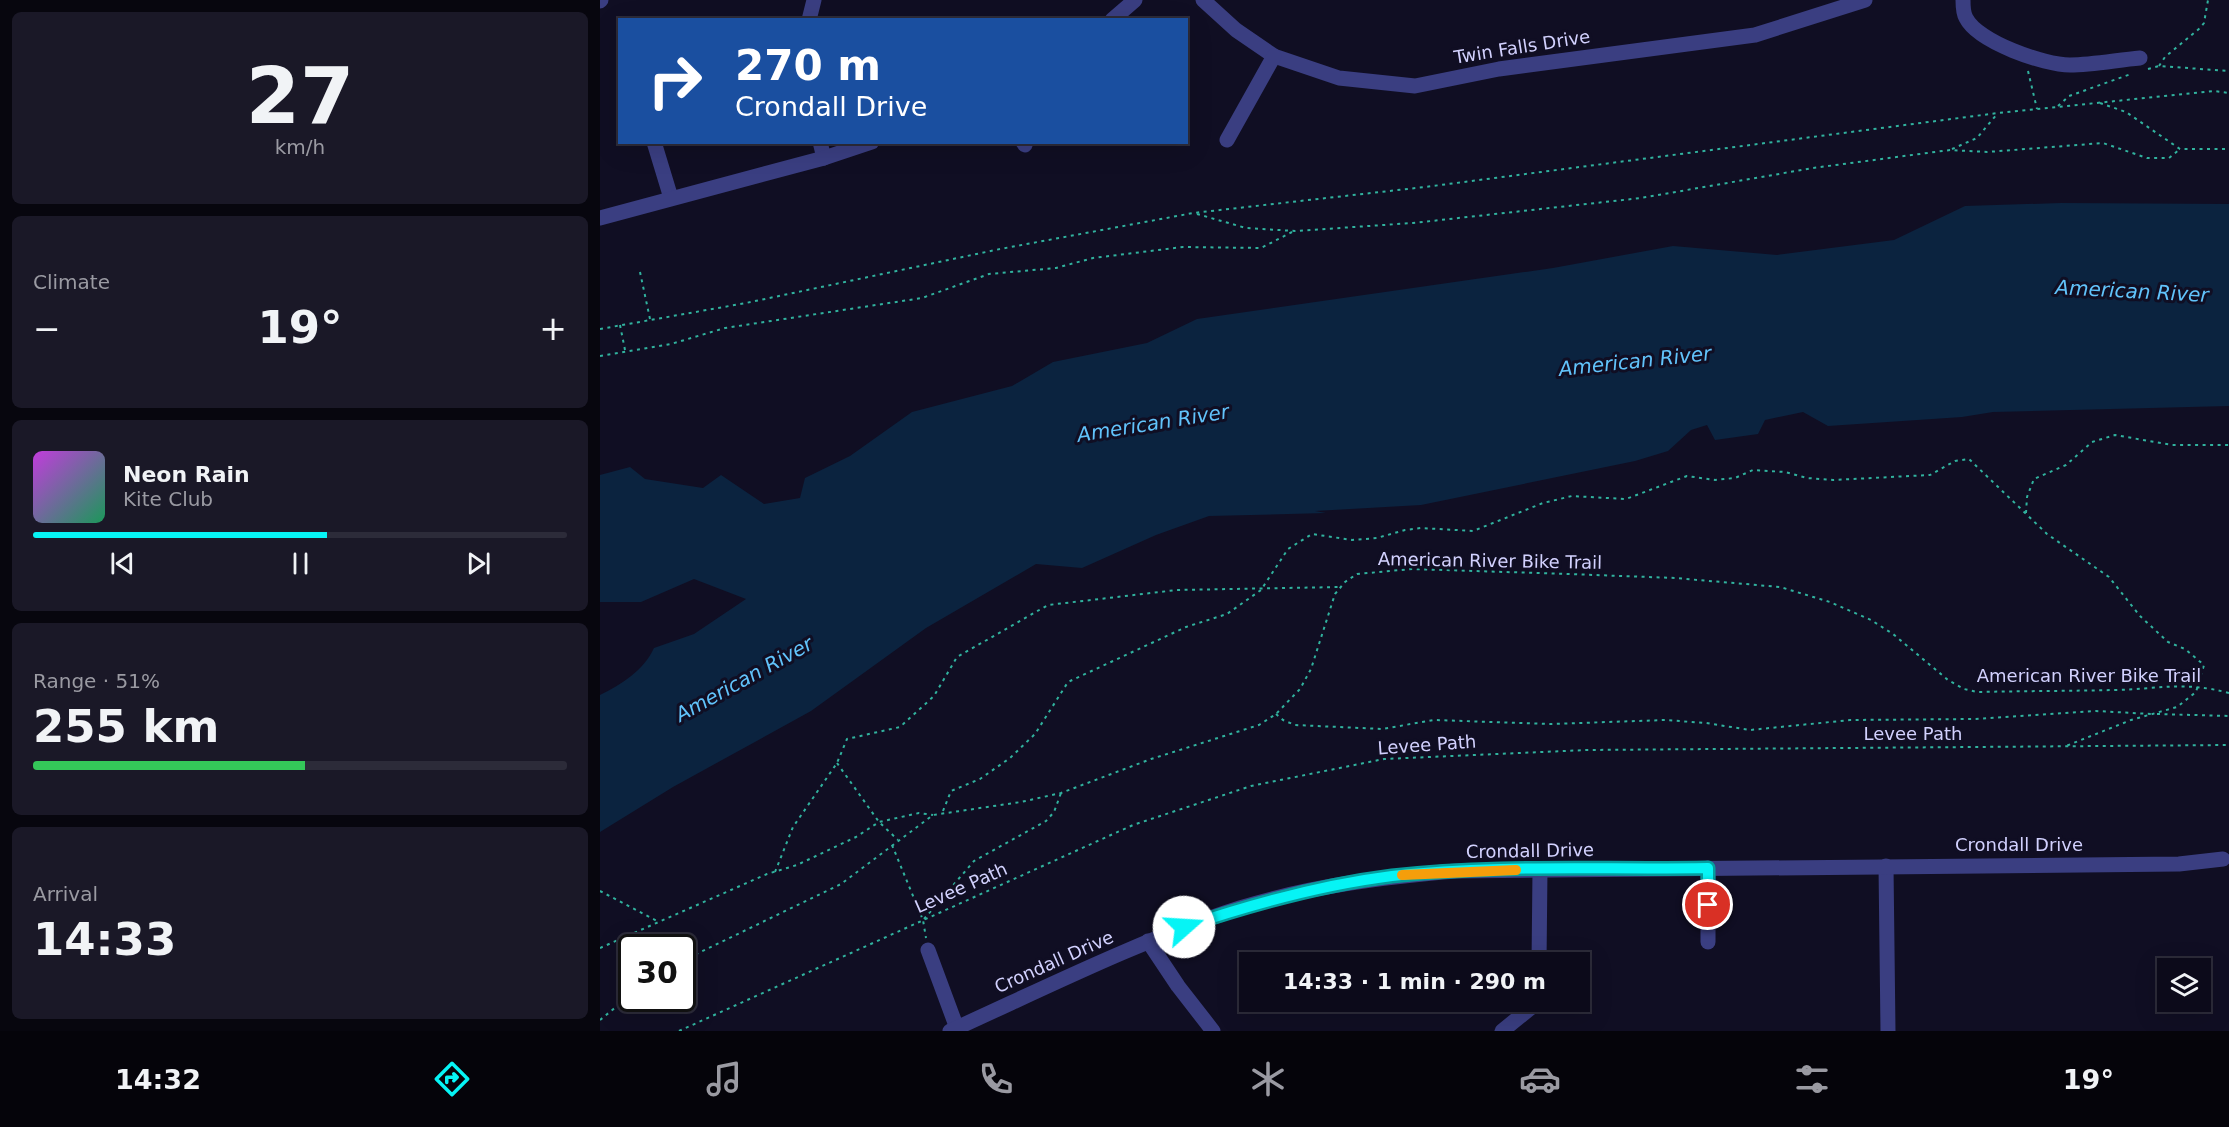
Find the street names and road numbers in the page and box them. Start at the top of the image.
street label: Twin Falls Drive [1451,25,1592,68]
street label: American River Bike Trail [1378,548,1602,573]
street label: American River Bike Trail [1977,665,2201,686]
street label: Levee Path [1864,723,1962,744]
street label: Levee Path [1377,731,1477,758]
street label: Crondall Drive [1955,834,2083,855]
street label: Crondall Drive [1466,839,1594,862]
street label: Levee Path [911,858,1010,917]
street label: Crondall Drive [991,926,1117,997]

